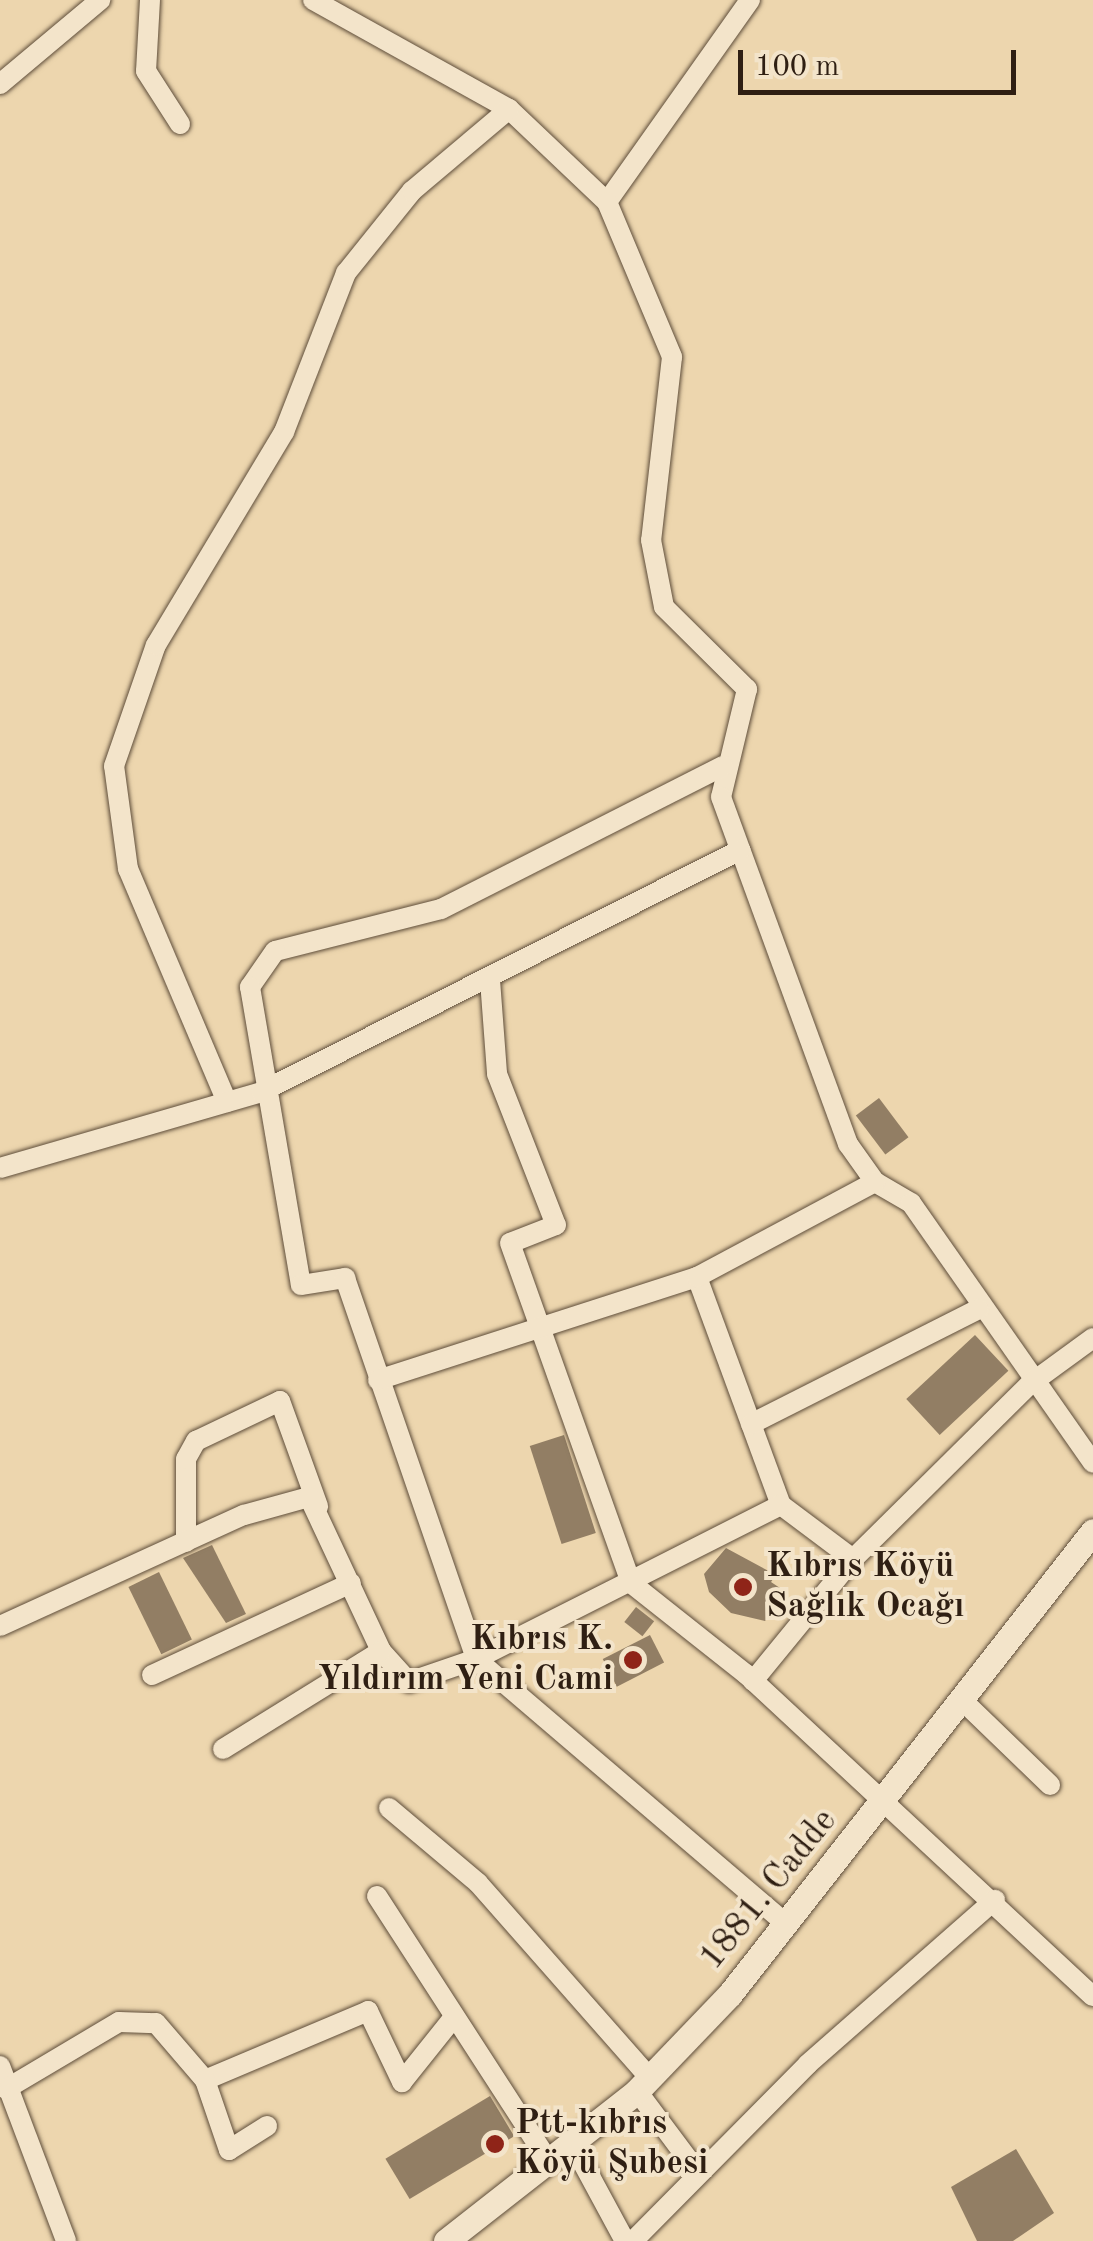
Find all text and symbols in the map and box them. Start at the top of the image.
scale bar [743,30,1020,92]
text: 100 m [755,52,839,82]
place label: Kıbrıs Köyü Sağlık Ocağı [766,1546,964,1628]
marker: Kıbrıs Köyü Sağlık Ocağı [730,1574,756,1600]
place label: Kıbrıs K. Yıldırım Yeni Cami [317,1619,613,1701]
marker: Kıbrıs K. Yıldırım Yeni Cami [622,1649,644,1671]
street label: 1881. Cadde [692,1801,846,1979]
place label: Ptt-kıbrıs Köyü Şubesi [515,2103,708,2185]
marker: Ptt-kıbrıs Köyü Şubesi [484,2133,506,2155]

